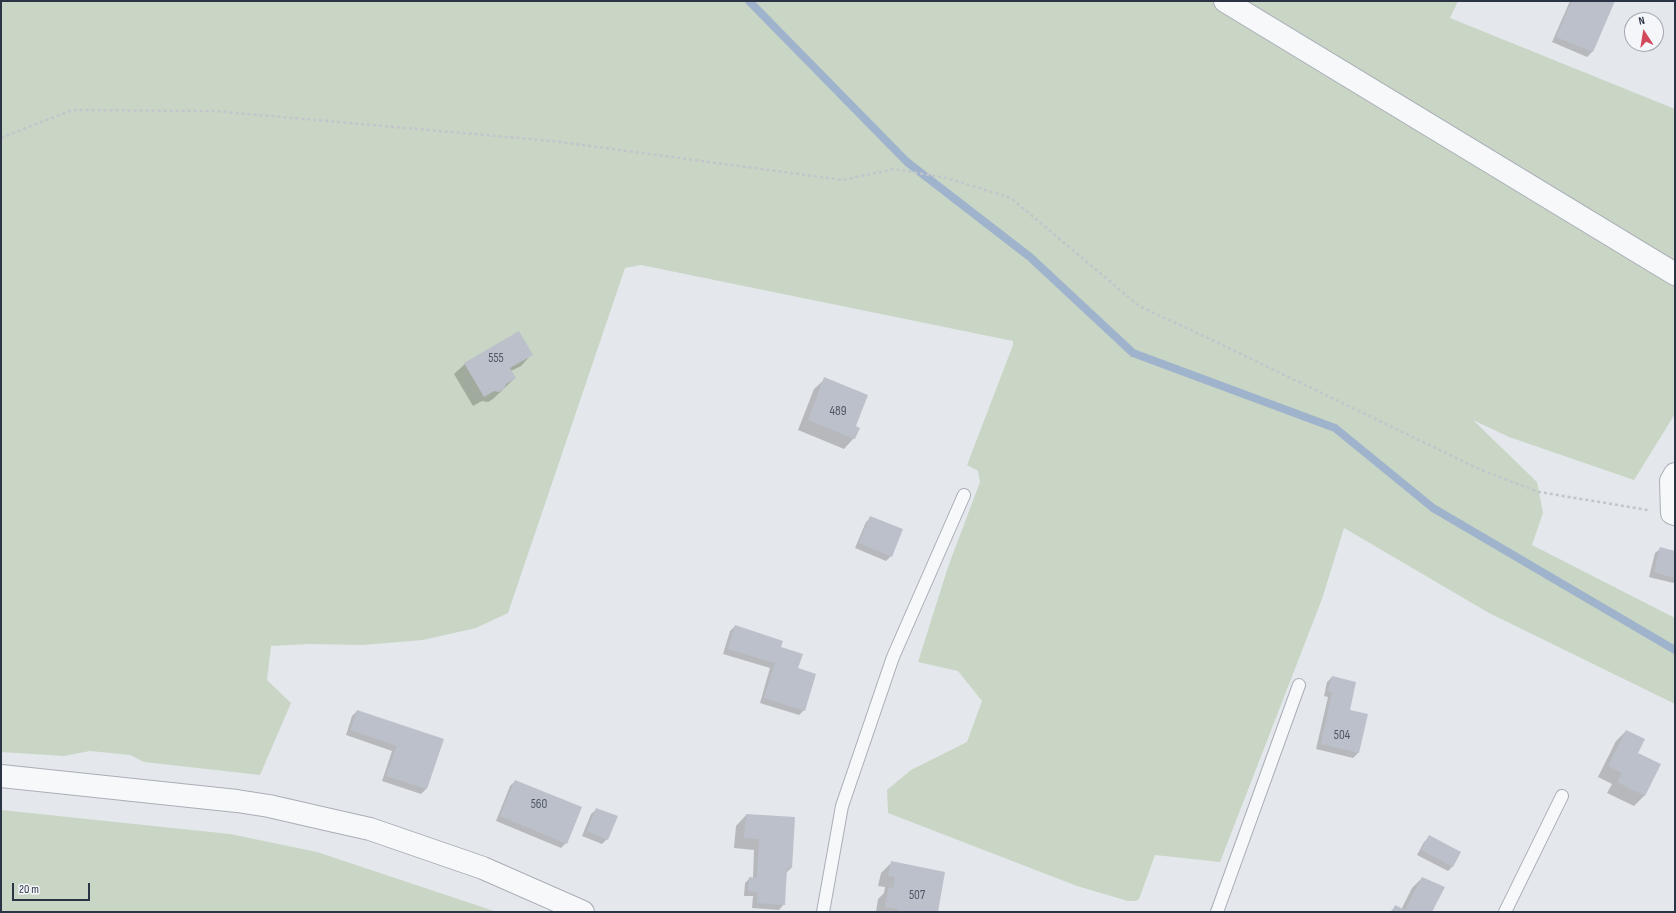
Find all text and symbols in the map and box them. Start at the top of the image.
north arrow [1624,12,1664,52]
text: N [1637,14,1646,28]
house number: 555 [488,351,504,367]
house number: 489 [830,404,846,420]
house number: 504 [1334,728,1350,744]
house number: 560 [531,797,547,813]
scale bar [14,875,92,901]
text: 20 m [19,882,39,897]
house number: 507 [909,888,925,904]

